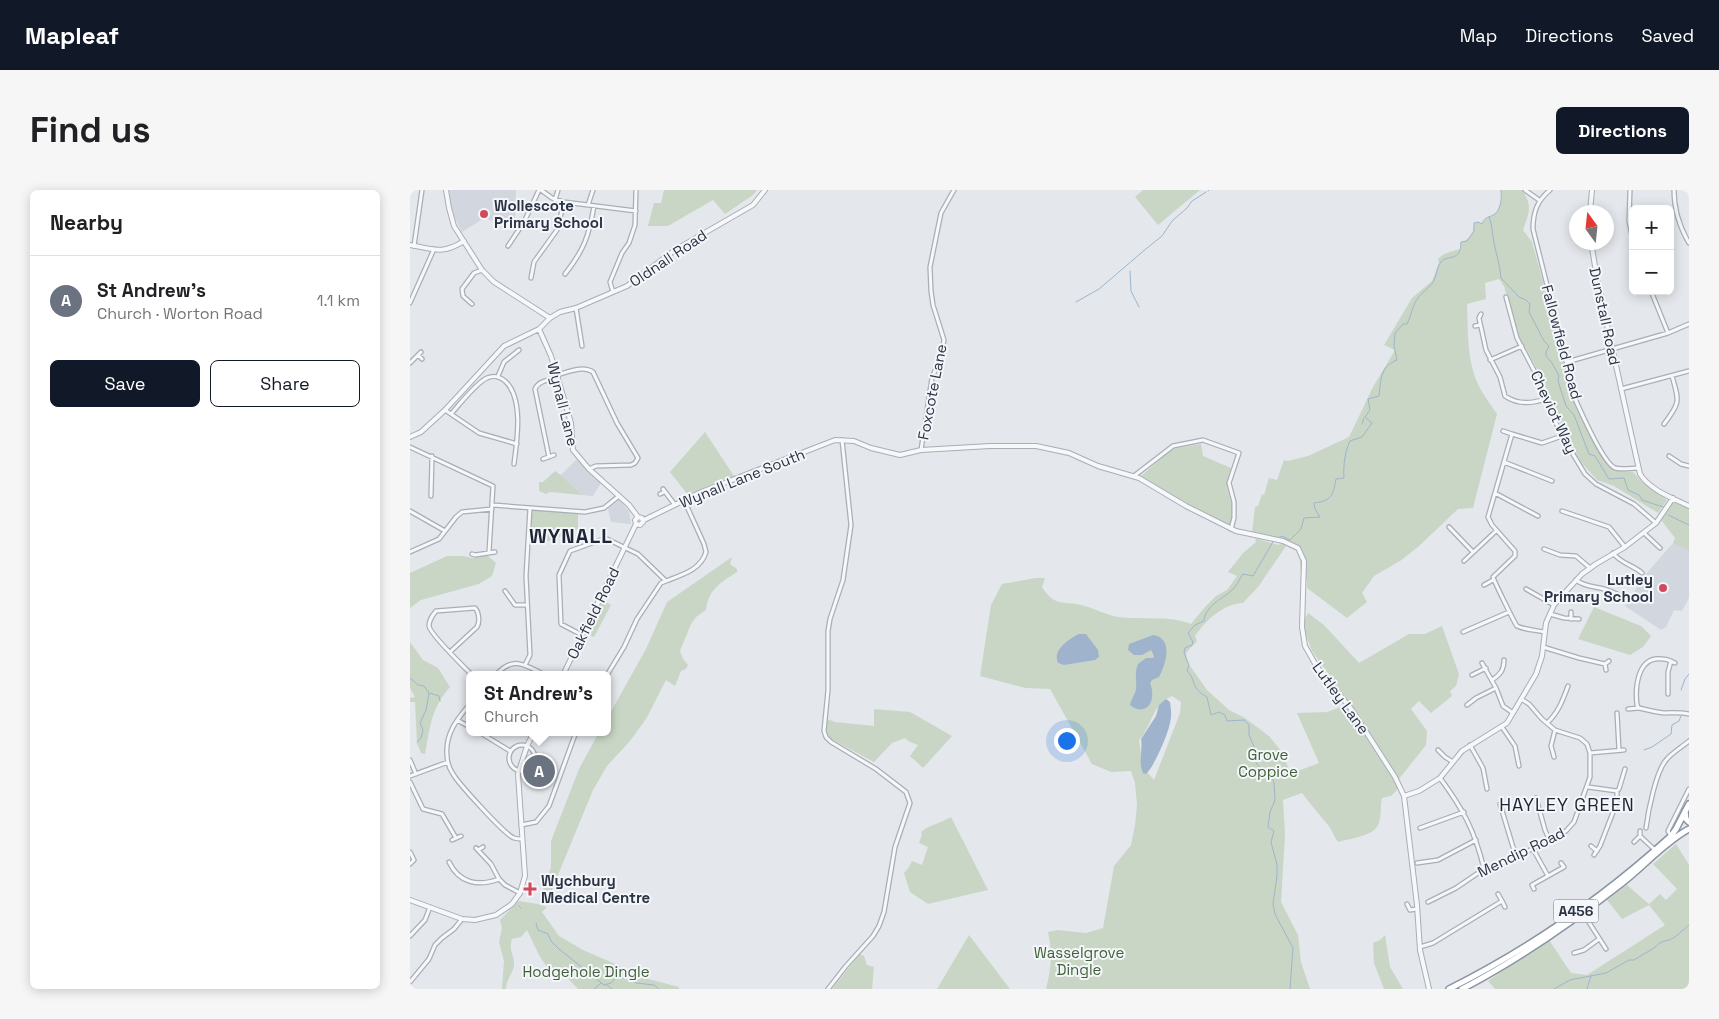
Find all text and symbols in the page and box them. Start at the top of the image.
text: Mapleaf [25,20,119,51]
text: Map [1460,24,1497,47]
text: Directions [1525,24,1614,47]
text: Saved [1642,24,1694,47]
button: Directions [1556,107,1689,154]
text: Find us [30,108,151,152]
place label: Wollescote Primary School [494,196,603,232]
north arrow [1569,205,1614,250]
map controls [1629,205,1674,295]
button: + [1629,205,1674,250]
marker: Wollescote Primary School [478,208,490,220]
text: Nearby [50,209,123,236]
street label: Oldnall Road [626,225,710,291]
button: − [1629,250,1674,295]
street label: Dunstall Road [1585,265,1625,367]
text: St Andrew's [97,278,206,303]
street label: Fallowfield Road [1538,283,1586,401]
text: A [61,290,71,311]
text: 1.1 km [317,290,360,311]
text: Church · Worton Road [97,303,263,324]
street label: Foxcote Lane [913,342,951,442]
button: Save [50,360,200,407]
button: Share [210,360,360,407]
street label: Wynall Lane [543,360,583,448]
street label: Cheviot Way [1527,367,1581,457]
street label: Wynall Lane South [676,444,808,512]
district label: WYNALL [529,523,613,549]
street label: Oakfield Road [563,564,623,662]
place label: Lutley Primary School [1544,570,1653,606]
marker: Lutley Primary School [1657,582,1669,594]
street label: Lutley Lane [1308,658,1374,738]
popup [466,671,611,736]
text: St Andrew's [484,681,593,706]
text: Church [484,706,539,727]
your location [1054,728,1080,754]
park label: Grove Coppice [1238,745,1298,781]
pin: A [523,752,555,790]
district label: HAYLEY GREEN [1499,793,1635,816]
street label: Mendip Road [1474,823,1568,881]
place label: Wychbury Medical Centre [541,871,651,907]
marker: Wychbury Medical Centre [523,882,537,896]
road number: A456 [1554,899,1598,922]
park label: Wasselgrove Dingle [1034,943,1124,979]
park label: Hodgehole Dingle [522,962,650,981]

